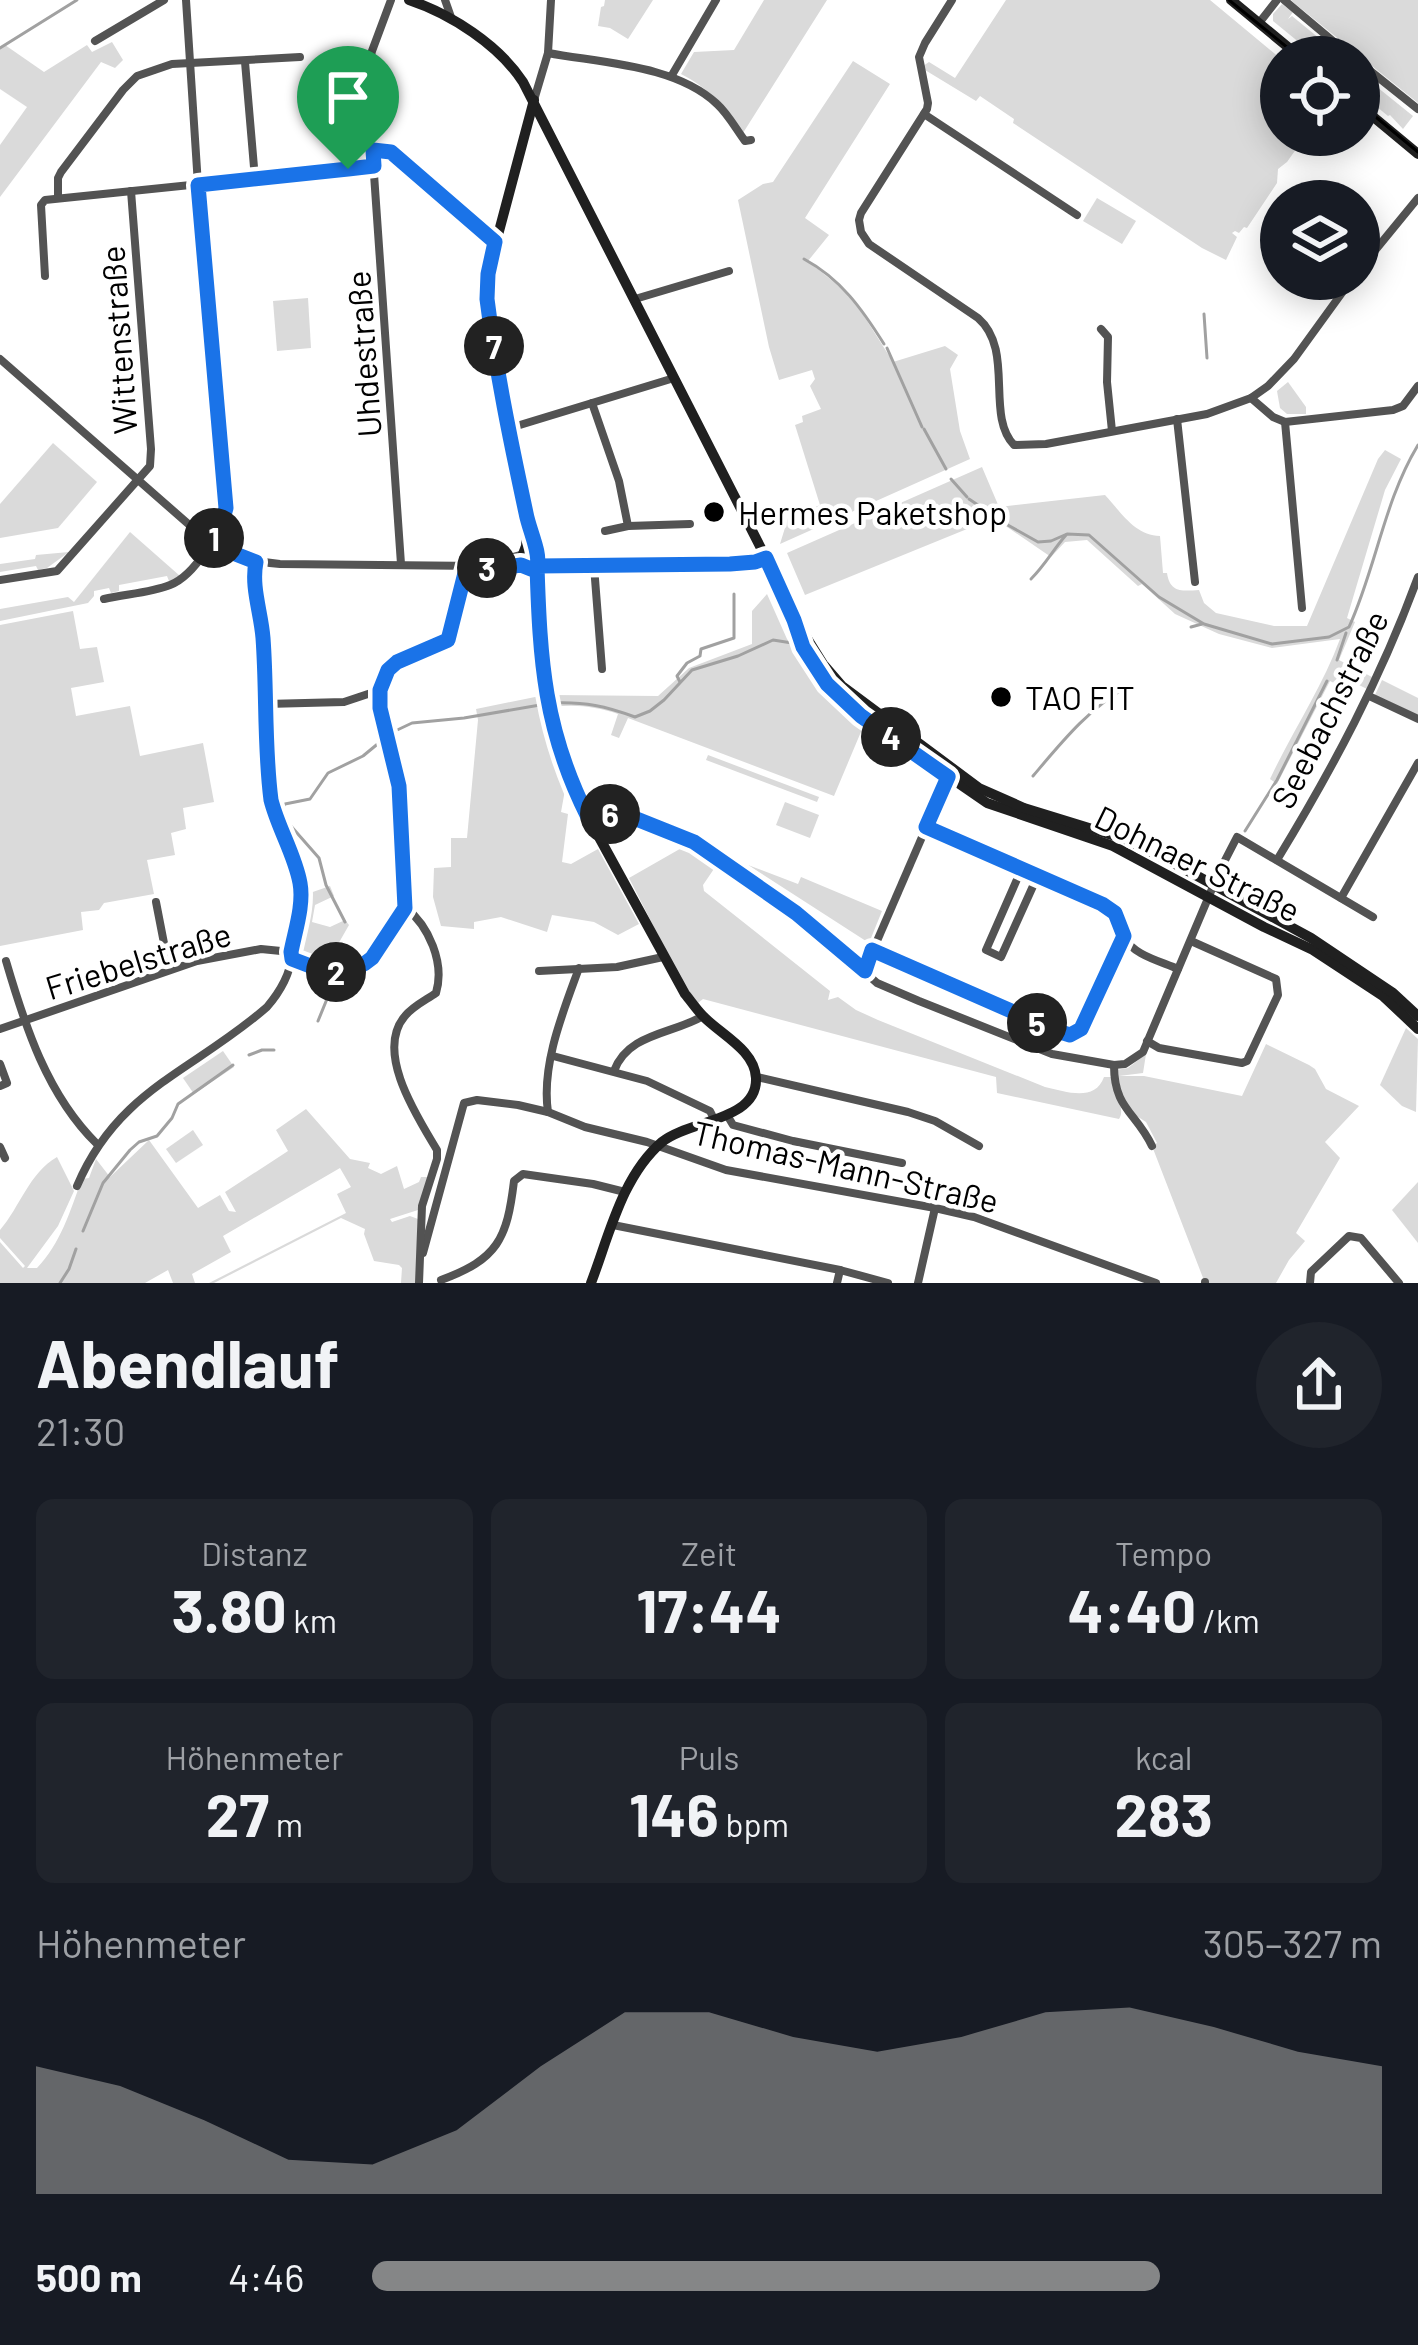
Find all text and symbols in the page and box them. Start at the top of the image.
map controls [1260,36,1380,300]
button: locate [1260,36,1380,156]
pin [297,46,399,169]
icon: arrive [315,64,381,130]
button: layers [1260,180,1380,300]
street label: Wittenstraße [91,244,145,436]
street label: Uhdestraße [337,269,389,439]
pin: 7 [464,316,524,376]
text: 7 [486,326,502,366]
place label: Hermes Paketshop [738,492,1007,532]
marker: Hermes Paketshop [701,499,727,525]
pin: 1 [184,508,244,568]
text: 1 [208,518,220,558]
pin: 3 [457,538,517,598]
text: 3 [478,548,496,588]
street label: Seebachstraße [1262,603,1396,815]
place label: TAO FIT [1025,677,1135,717]
marker: TAO FIT [988,684,1014,710]
pin: 4 [861,707,921,767]
text: 4 [881,717,901,757]
pin: 6 [580,784,640,844]
text: 6 [601,794,619,834]
street label: Dohnaer Straße [1089,796,1307,930]
street label: Friebelstraße [40,913,236,1007]
pin: 2 [306,942,366,1002]
text: 2 [327,952,345,992]
pin: 5 [1007,993,1067,1053]
text: 5 [1028,1003,1046,1043]
street label: Thomas-Mann-Straße [689,1111,1003,1221]
text: Abendlauf [36,1322,339,1401]
button: share [1256,1322,1382,1448]
text: 21:30 [36,1407,125,1454]
text: Distanz [201,1533,307,1573]
text: Zeit [681,1533,737,1573]
text: Tempo [1115,1533,1212,1573]
text: 3.80 [171,1573,287,1645]
text: 17:44 [636,1573,782,1645]
text: 4:40 [1068,1573,1196,1645]
text: km [287,1600,337,1640]
text: /km [1196,1600,1260,1640]
text: Höhenmeter [165,1737,343,1777]
text: Puls [679,1737,739,1777]
text: kcal [1135,1737,1192,1777]
text: 27 [206,1777,269,1849]
text: 146 [629,1777,719,1849]
text: 283 [1114,1777,1213,1849]
text: m [269,1804,303,1844]
text: bpm [719,1804,789,1844]
text: Höhenmeter [36,1919,246,1966]
text: 305–327 m [1203,1919,1382,1966]
text: 500 m [36,2253,142,2300]
text: 4:46 [228,2253,304,2300]

